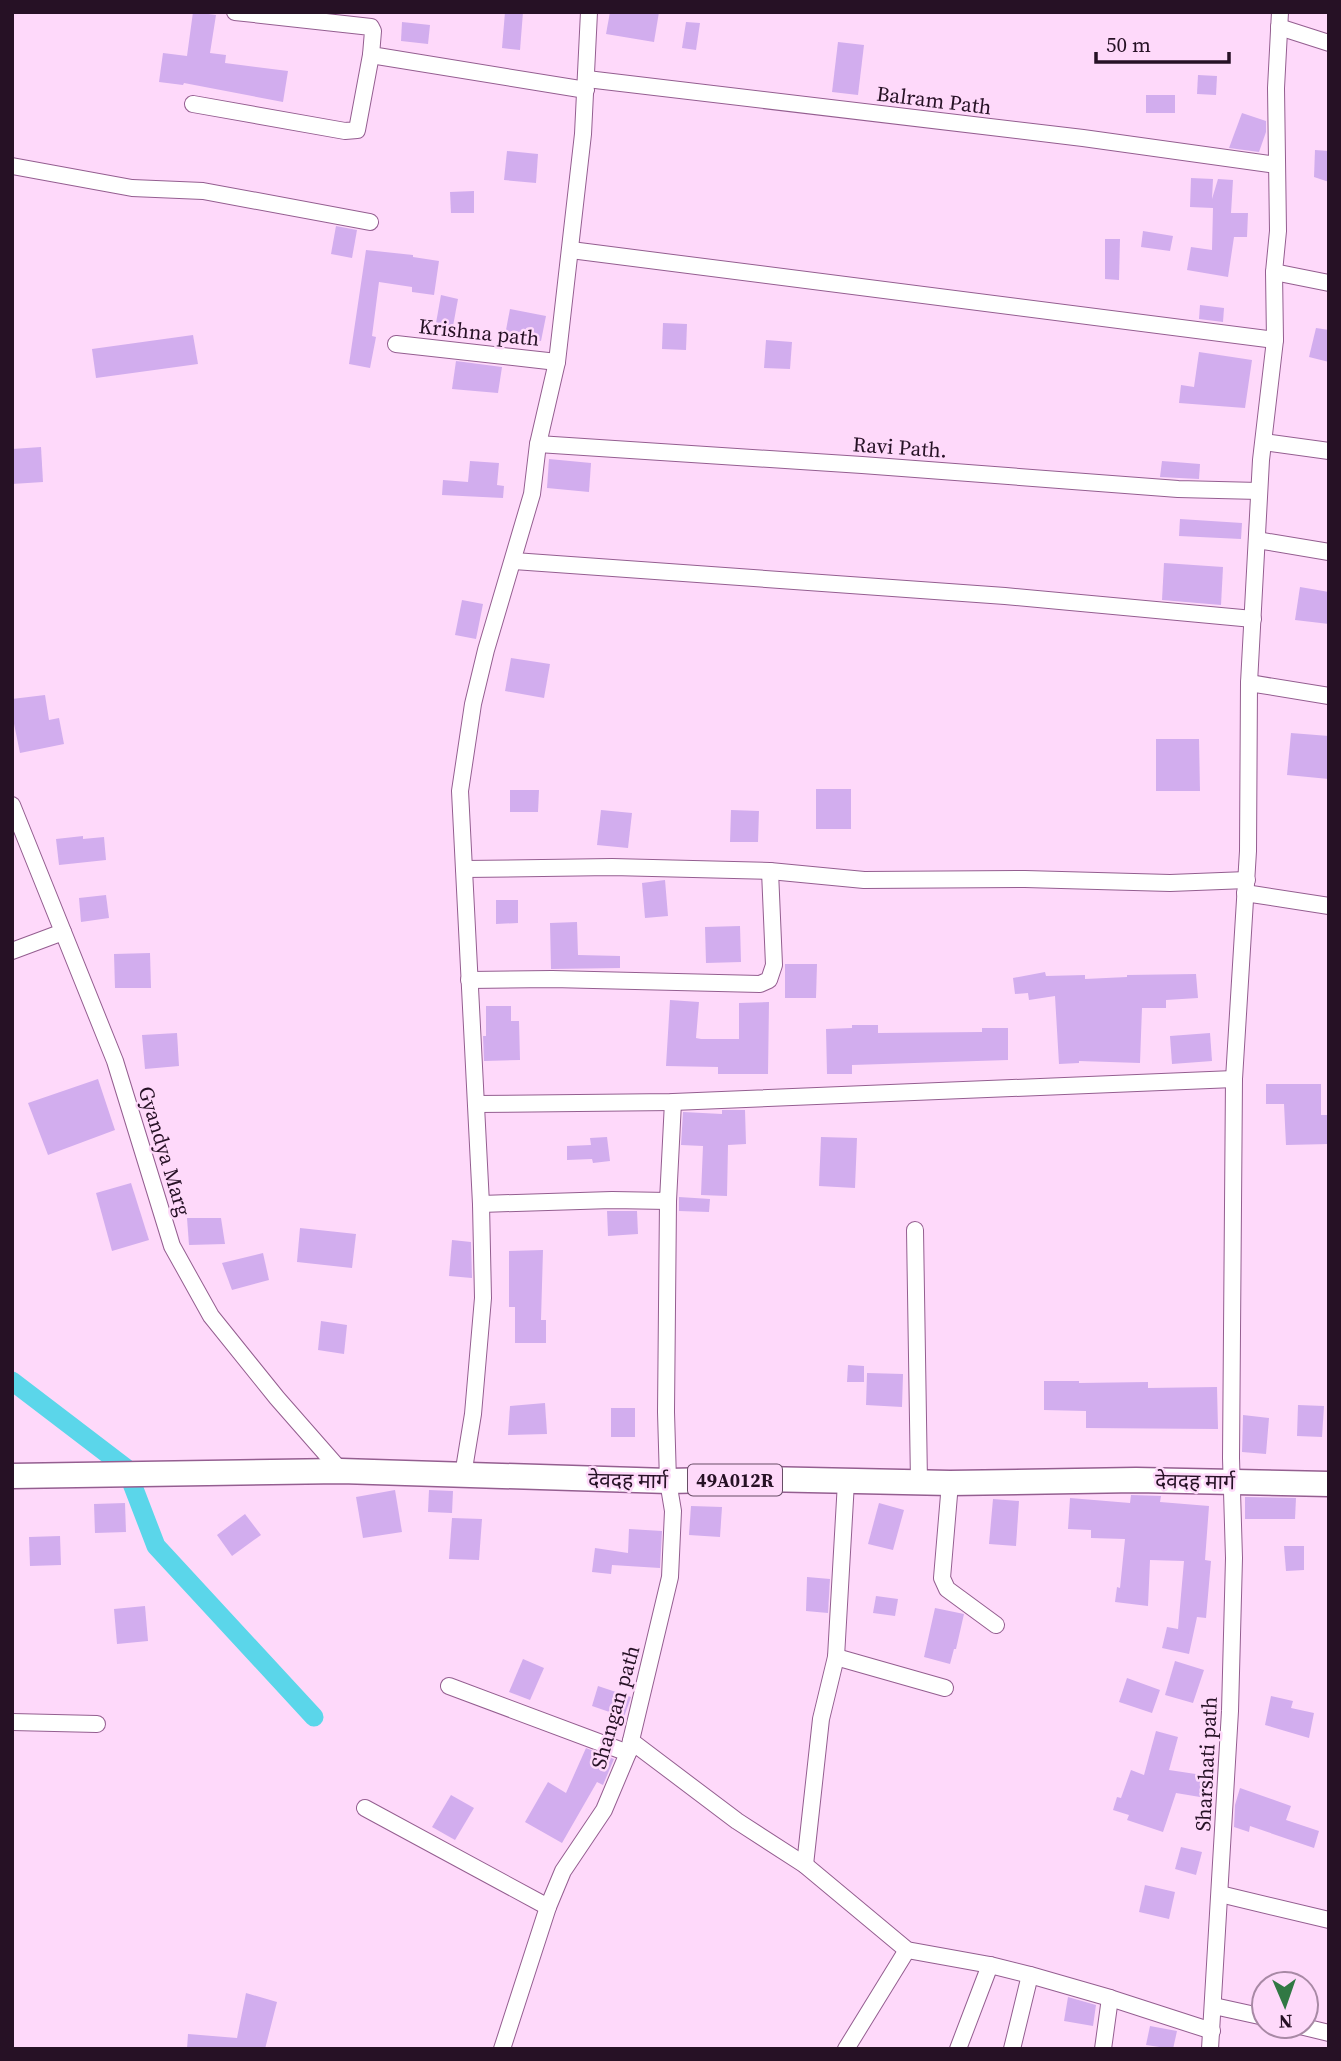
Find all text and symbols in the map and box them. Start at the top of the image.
scale bar [1096,21,1229,65]
text: 50 m [1106,30,1151,59]
street label: Balram Path [875,79,993,121]
street label: Krishna path [417,311,541,353]
street label: Ravi Path. [852,429,948,465]
street label: Gyandya Marg [131,1082,199,1220]
road number: 49A012R [688,1464,782,1496]
street label: देवदह मार्ग [588,1465,669,1495]
street label: देवदह मार्ग [1155,1466,1236,1496]
street label: Shangan path [583,1642,647,1772]
street label: Sharshati path [1188,1696,1224,1832]
north arrow [1250,1970,1320,2040]
text: N [1278,2009,1293,2035]

